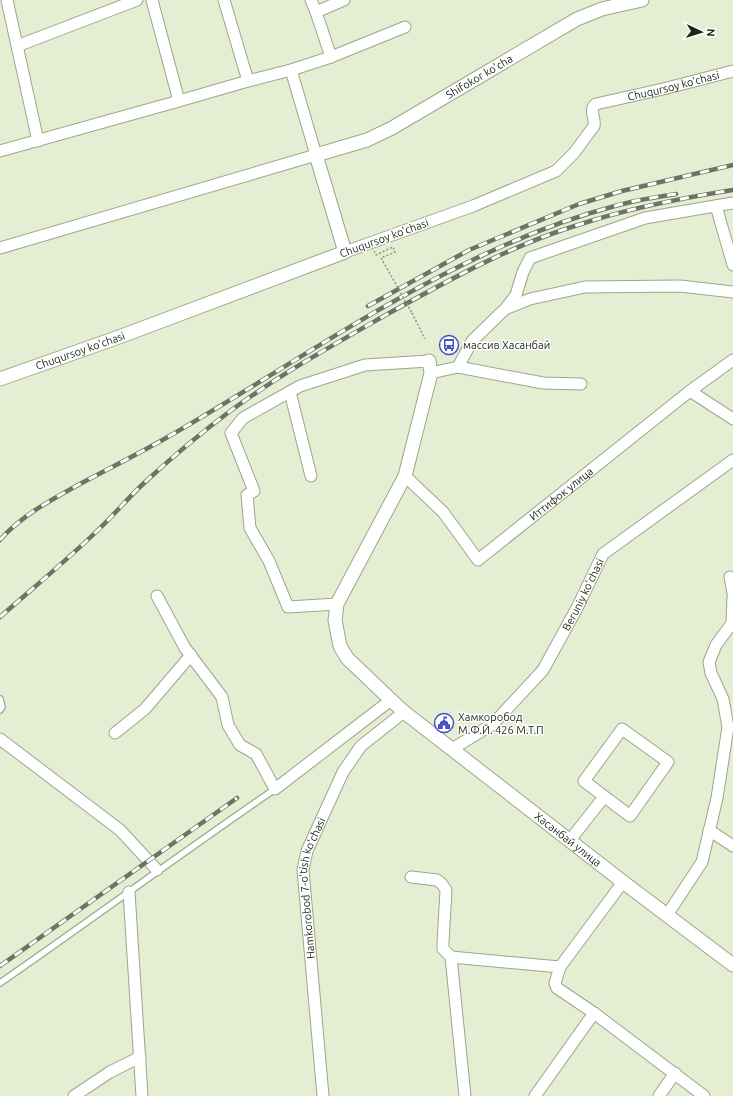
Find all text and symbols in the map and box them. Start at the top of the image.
north arrow [681,12,721,52]
text: N [705,28,717,37]
street label: Shifokor ko'cha [444,52,515,101]
street label: Chuqursoy ko'chasi [626,69,721,103]
street label: Chuqursoy ko'chasi [338,216,430,260]
street label: Chuqursoy ko'chasi [34,329,127,372]
bus stop icon: массив Хасанбай [438,334,460,356]
place label: массив Хасанбай [463,339,550,351]
street label: Иттифок улица [527,465,595,523]
street label: Beruniy ko'chasi [560,557,606,633]
place label: Хамкоробод М.Ф.Й. 426 М.Т.П [458,711,544,736]
public building icon: Хамкоробод М.Ф.Й. 426 М.Т.П [433,712,455,734]
street label: Хасанбай улица [532,810,604,869]
street label: Hamkorobod 7-o'tish ko'chasi [297,816,327,959]

